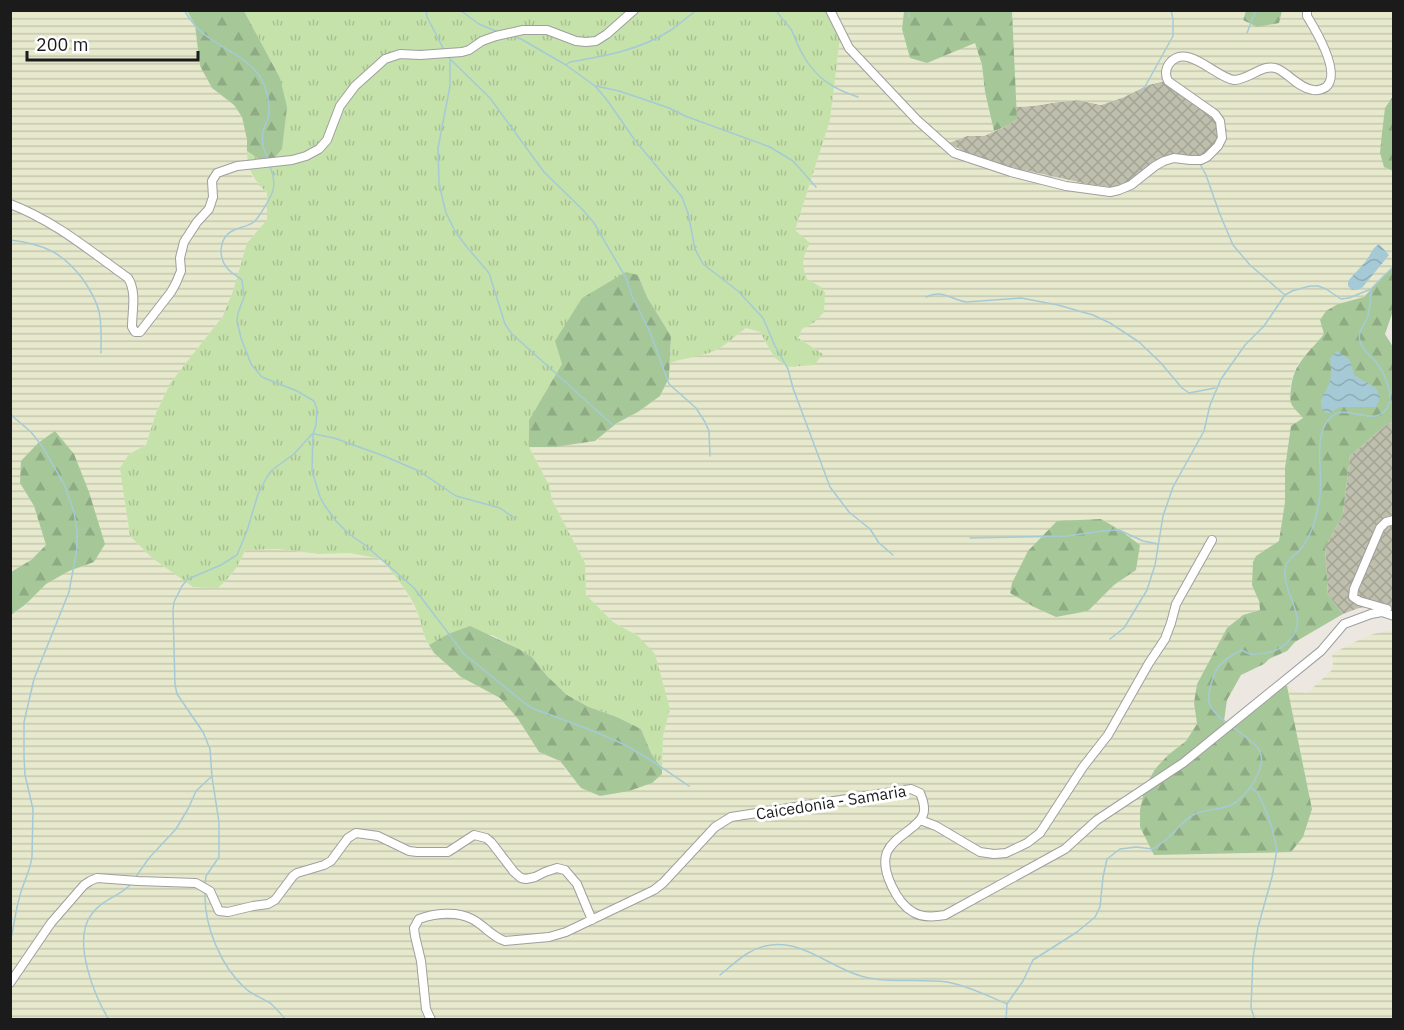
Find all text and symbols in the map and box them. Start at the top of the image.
scale bar [27,24,198,62]
text: 200 m [36,33,88,56]
street label: Caicedonia - Samaria [754,780,908,824]

